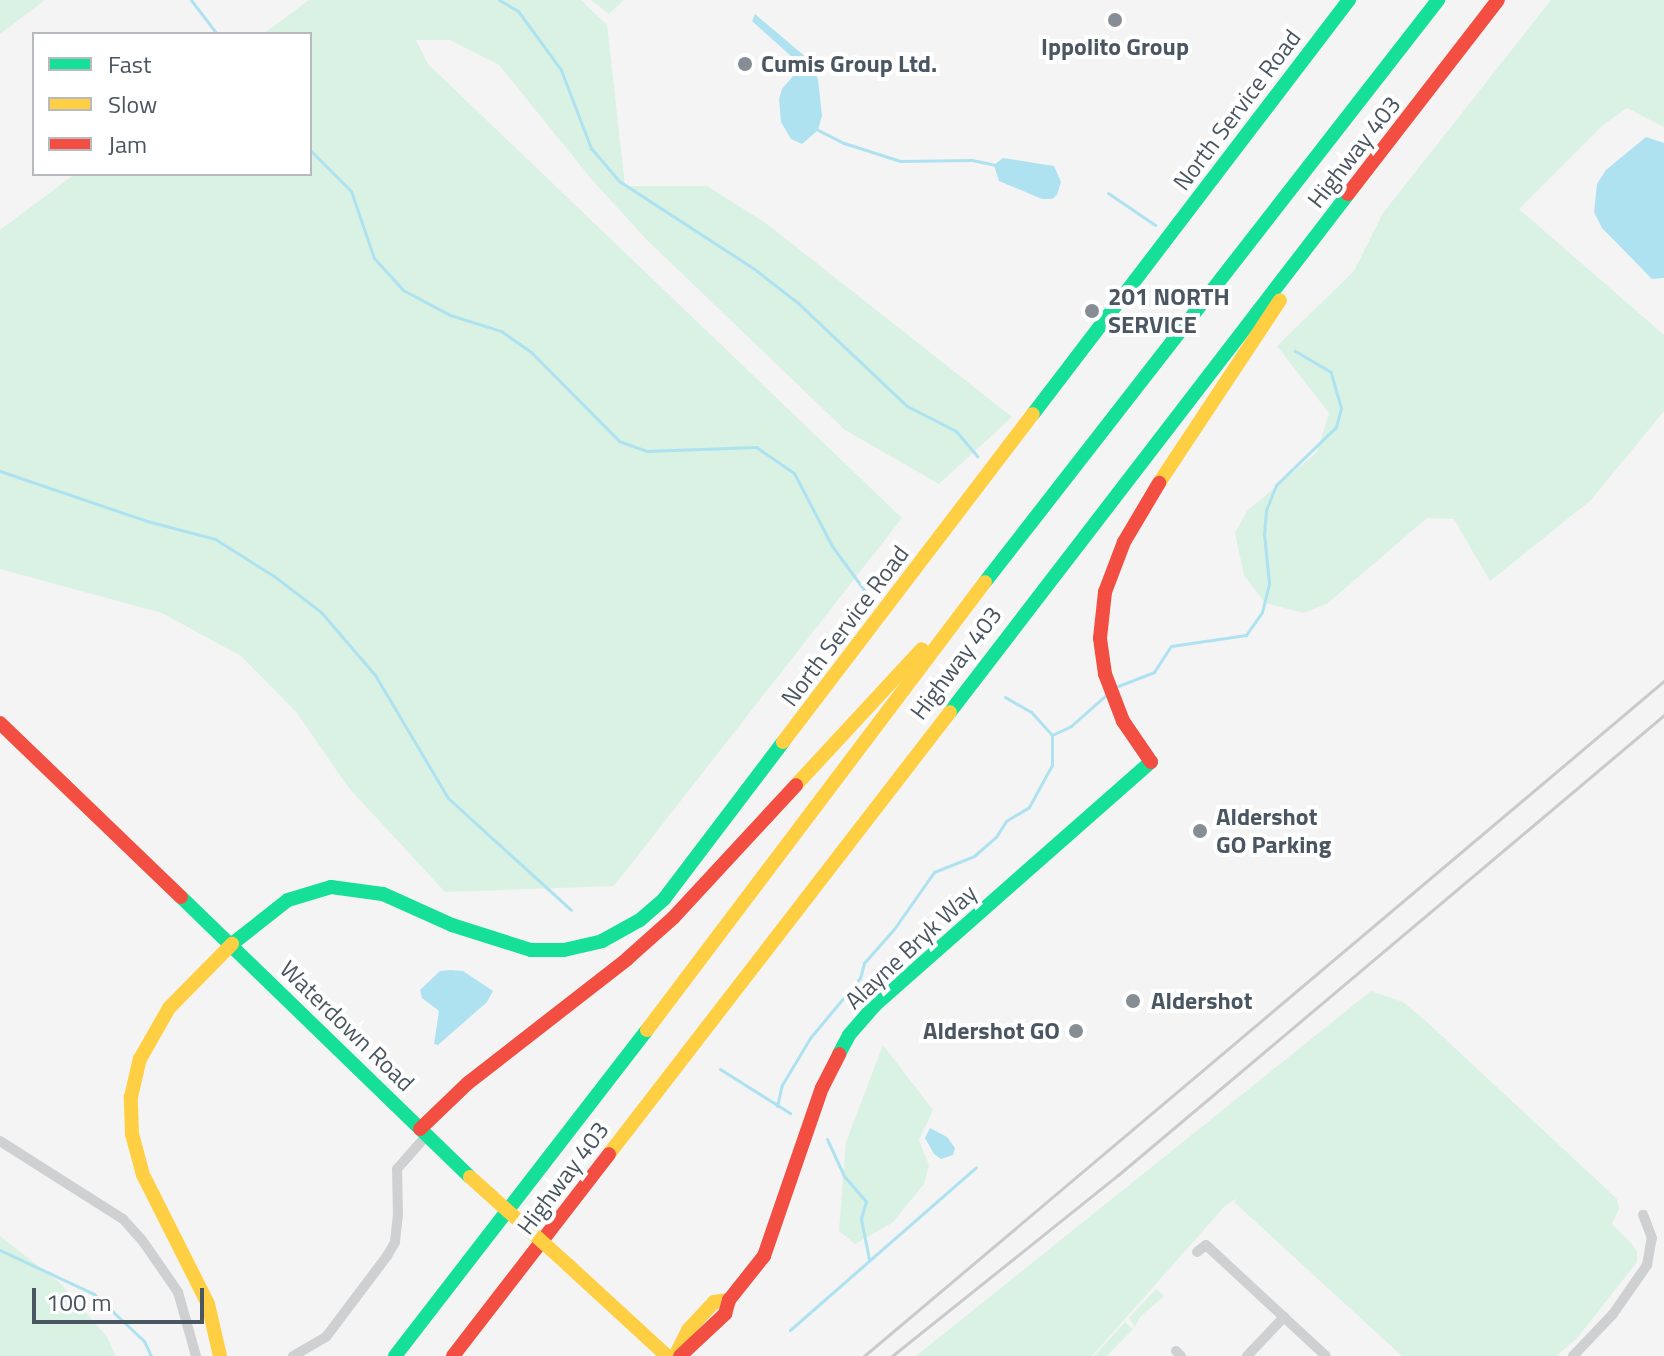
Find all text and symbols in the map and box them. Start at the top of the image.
marker: Ippolito Group [1106,11,1124,29]
street label: North Service Road [1167,24,1307,196]
legend [32,32,312,176]
place label: Ippolito Group [1041,33,1189,61]
text: Fast [108,46,151,82]
place label: Cumis Group Ltd. [761,50,937,78]
marker: Cumis Group Ltd. [736,55,754,73]
text: Slow [108,86,157,122]
street label: Highway 403 [1301,90,1407,214]
text: Jam [108,126,147,162]
place label: 201 NORTH SERVICE [1108,283,1230,339]
marker: 201 NORTH SERVICE [1083,302,1101,320]
street label: North Service Road [775,540,915,712]
street label: Highway 403 [904,601,1008,725]
place label: Aldershot GO Parking [1216,803,1331,859]
marker: Aldershot GO Parking [1191,822,1209,840]
street label: Alayne Bryk Way [839,879,983,1015]
street label: Waterdown Road [274,955,420,1097]
place label: Aldershot [1151,987,1252,1015]
marker: Aldershot [1122,990,1144,1012]
place label: Aldershot GO [923,1017,1060,1045]
marker: Aldershot GO [1067,1022,1085,1040]
street label: Highway 403 [511,1116,615,1240]
scale bar [36,1272,208,1322]
text: 100 m [46,1284,112,1320]

